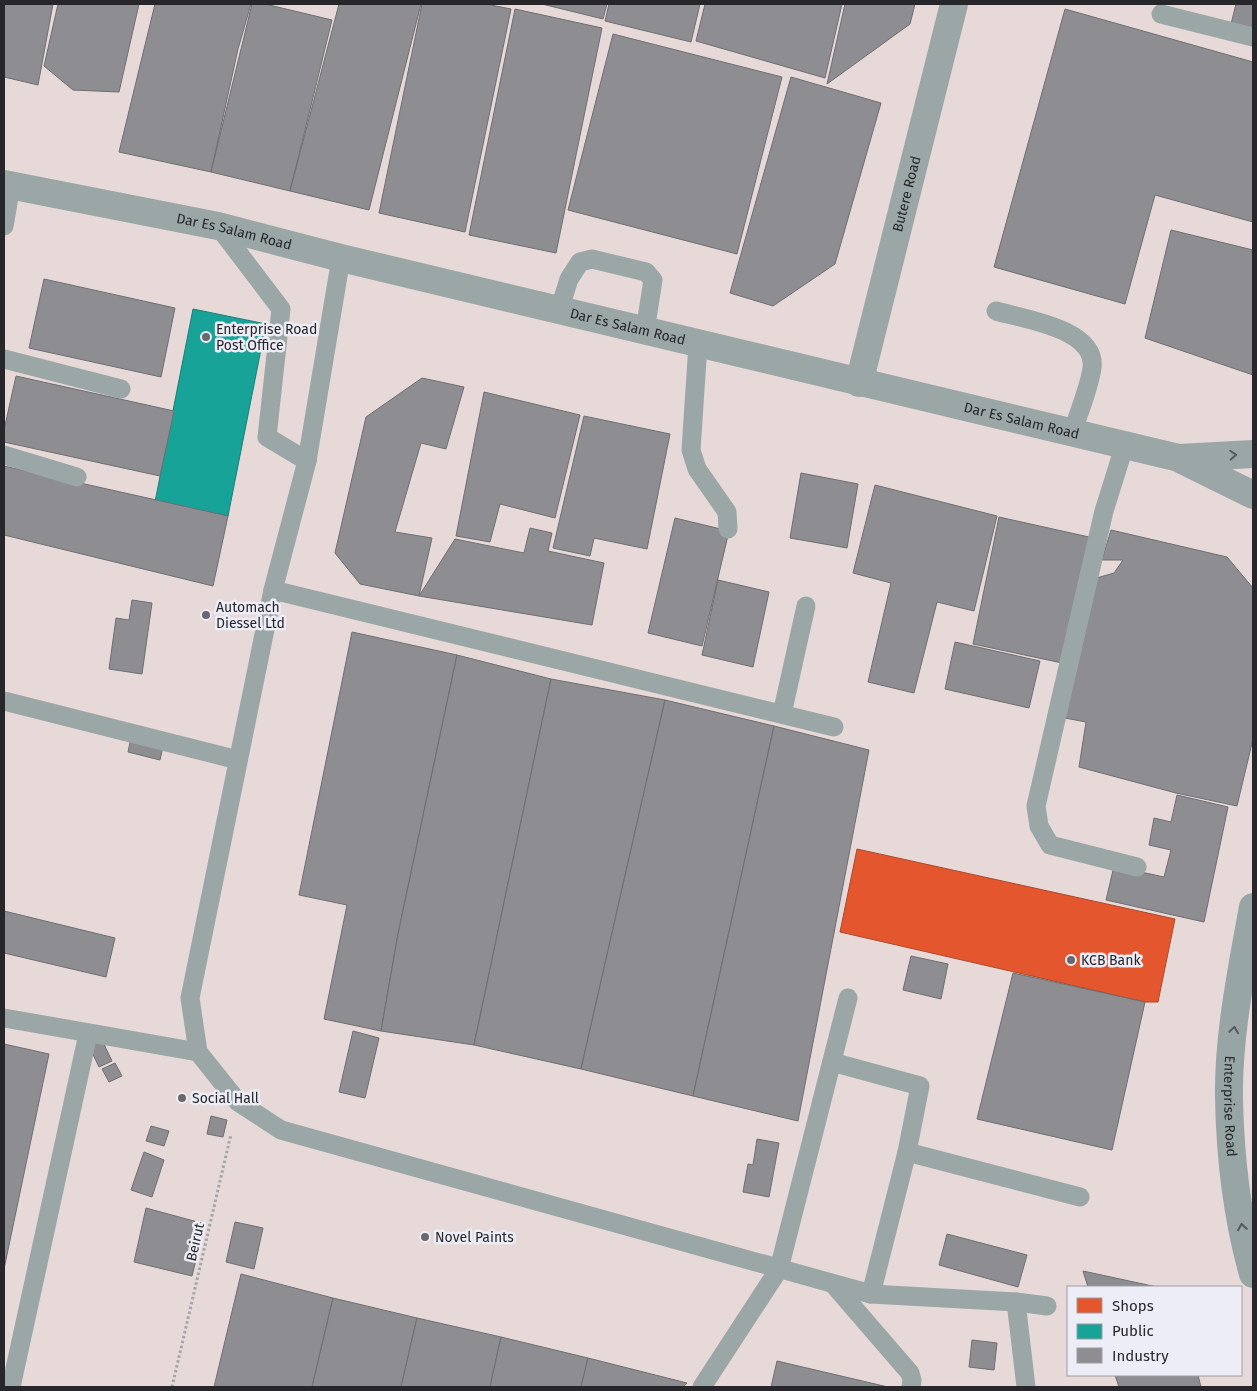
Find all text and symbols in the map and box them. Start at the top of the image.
street label: Butere Road [889,154,925,234]
street label: Dar Es Salam Road [175,210,294,254]
street label: Dar Es Salam Road [568,305,687,349]
place label: Enterprise Road Post Office [216,321,317,354]
marker: Enterprise Road Post Office [200,331,212,343]
street label: Dar Es Salam Road [962,399,1081,443]
one-way arrow [1230,450,1238,461]
place label: Automach Diessel Ltd [216,599,285,632]
marker: Automach Diessel Ltd [200,609,212,621]
place label: KCB Bank [1081,952,1141,969]
marker: KCB Bank [1065,954,1077,966]
one-way arrow [1228,1026,1239,1034]
street label: Enterprise Road [1220,1055,1240,1158]
place label: Social Hall [192,1090,259,1107]
marker: Social Hall [176,1092,188,1104]
street label: Beirut [183,1220,208,1263]
one-way arrow [1237,1222,1248,1230]
place label: Novel Paints [435,1229,514,1246]
marker: Novel Paints [419,1231,431,1243]
legend [1067,1286,1242,1376]
text: Shops [1112,1297,1154,1315]
text: Public [1112,1322,1154,1340]
text: Industry [1112,1347,1169,1365]

